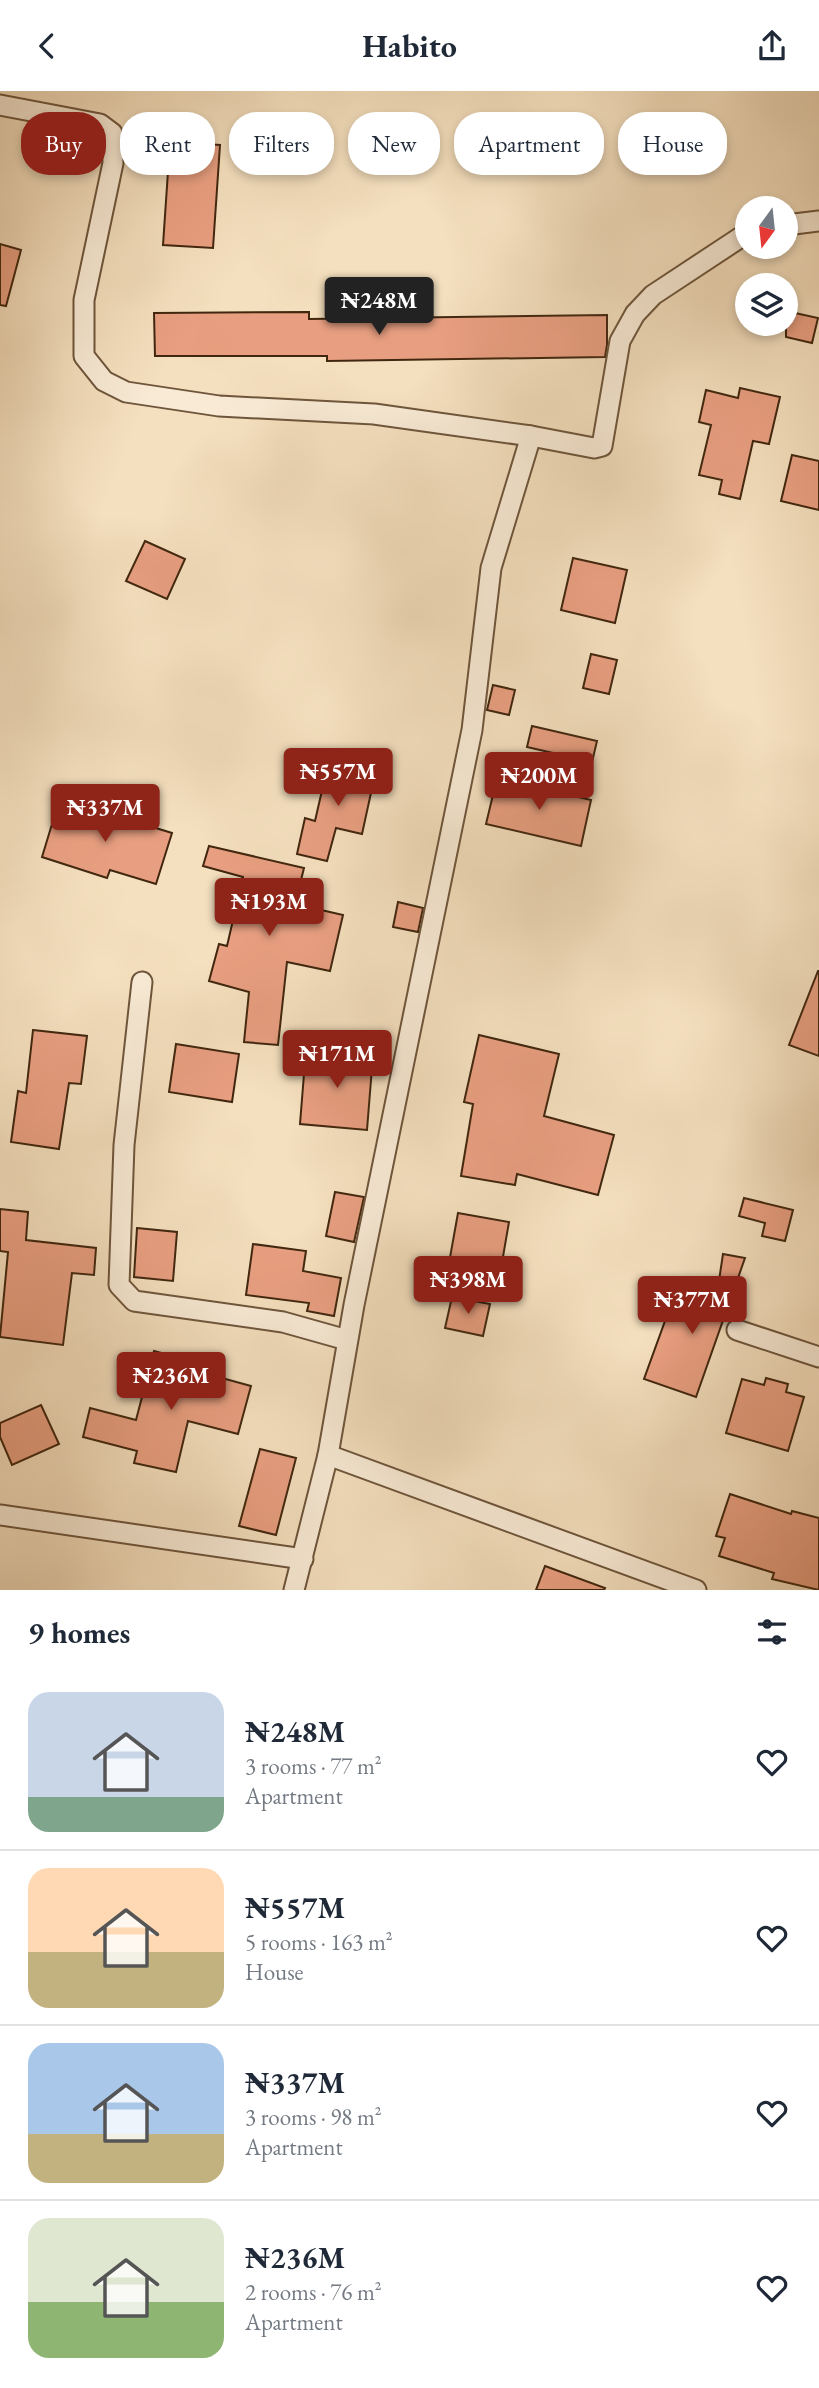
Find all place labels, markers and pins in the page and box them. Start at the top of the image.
pin: ₦248M [330,278,428,337]
pin: ₦557M [289,749,387,808]
pin: ₦200M [490,753,588,812]
pin: ₦337M [56,785,154,844]
pin: ₦193M [220,879,318,938]
pin: ₦171M [288,1031,386,1090]
pin: ₦398M [419,1257,517,1316]
pin: ₦377M [643,1277,741,1336]
pin: ₦236M [122,1353,220,1412]

